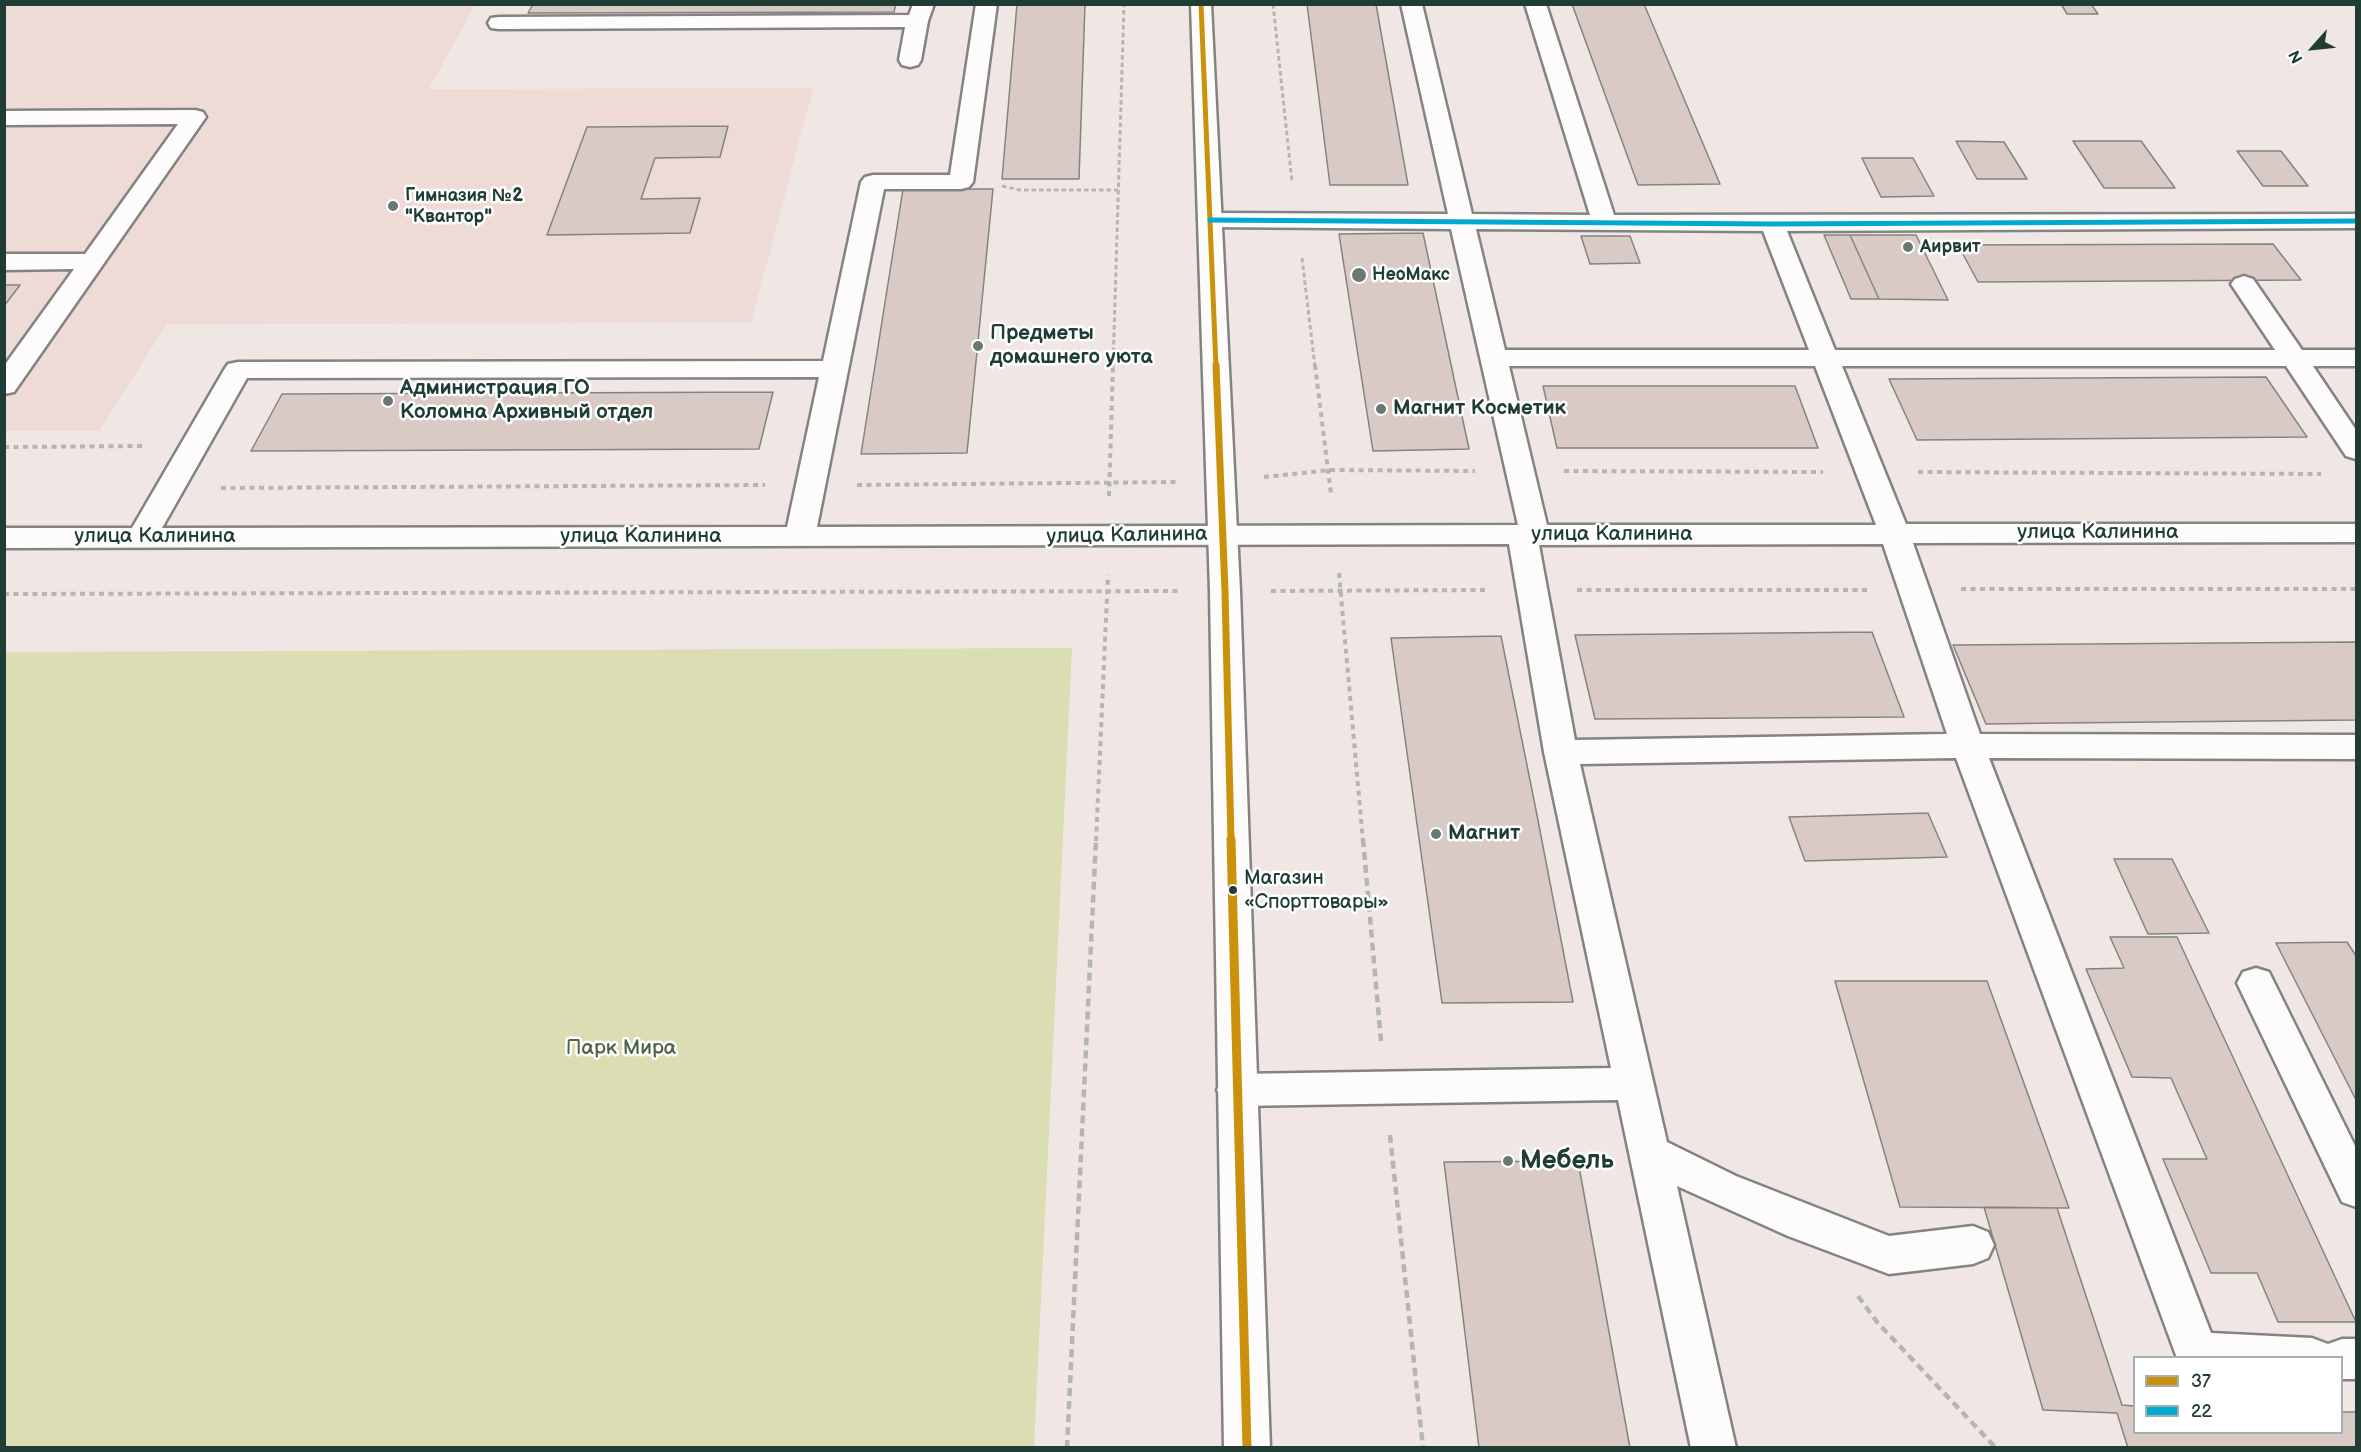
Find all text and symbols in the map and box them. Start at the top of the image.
north arrow [2283,18,2343,78]
text: N [2285,47,2308,66]
place label: Гимназия №2 "Квантор" [405,185,523,228]
marker: Гимназия №2 "Квантор" [386,199,400,213]
place label: Аирвит [1920,236,1981,258]
marker: Аирвит [1901,240,1915,254]
place label: НеоМакс [1372,264,1450,286]
marker: НеоМакс [1350,266,1368,284]
place label: Предметы домашнего уюта [990,321,1153,371]
marker: Предметы домашнего уюта [971,339,985,353]
place label: Администрация ГО Коломна Архивный отдел [400,376,653,426]
marker: Администрация ГО Коломна Архивный отдел [381,394,395,408]
place label: Магнит Косметик [1393,396,1566,422]
marker: Магнит Косметик [1374,402,1388,416]
street label: улица Калинина [2017,520,2179,546]
street label: улица Калинина [1046,522,1208,550]
street label: улица Калинина [1531,522,1693,548]
street label: улица Калинина [74,524,236,550]
street label: улица Калинина [560,524,722,550]
place label: Магнит [1448,821,1520,847]
marker: Магнит [1429,827,1443,841]
place label: Магазин «Спорттовары» [1244,867,1389,914]
marker: Магазин «Спорттовары» [1227,884,1239,896]
park label: Парк Мира [566,1036,676,1062]
place label: Мебель [1520,1145,1614,1177]
marker: Мебель [1501,1154,1515,1168]
legend [2133,1356,2343,1434]
text: 37 [2191,1371,2211,1392]
text: 22 [2191,1401,2212,1422]

